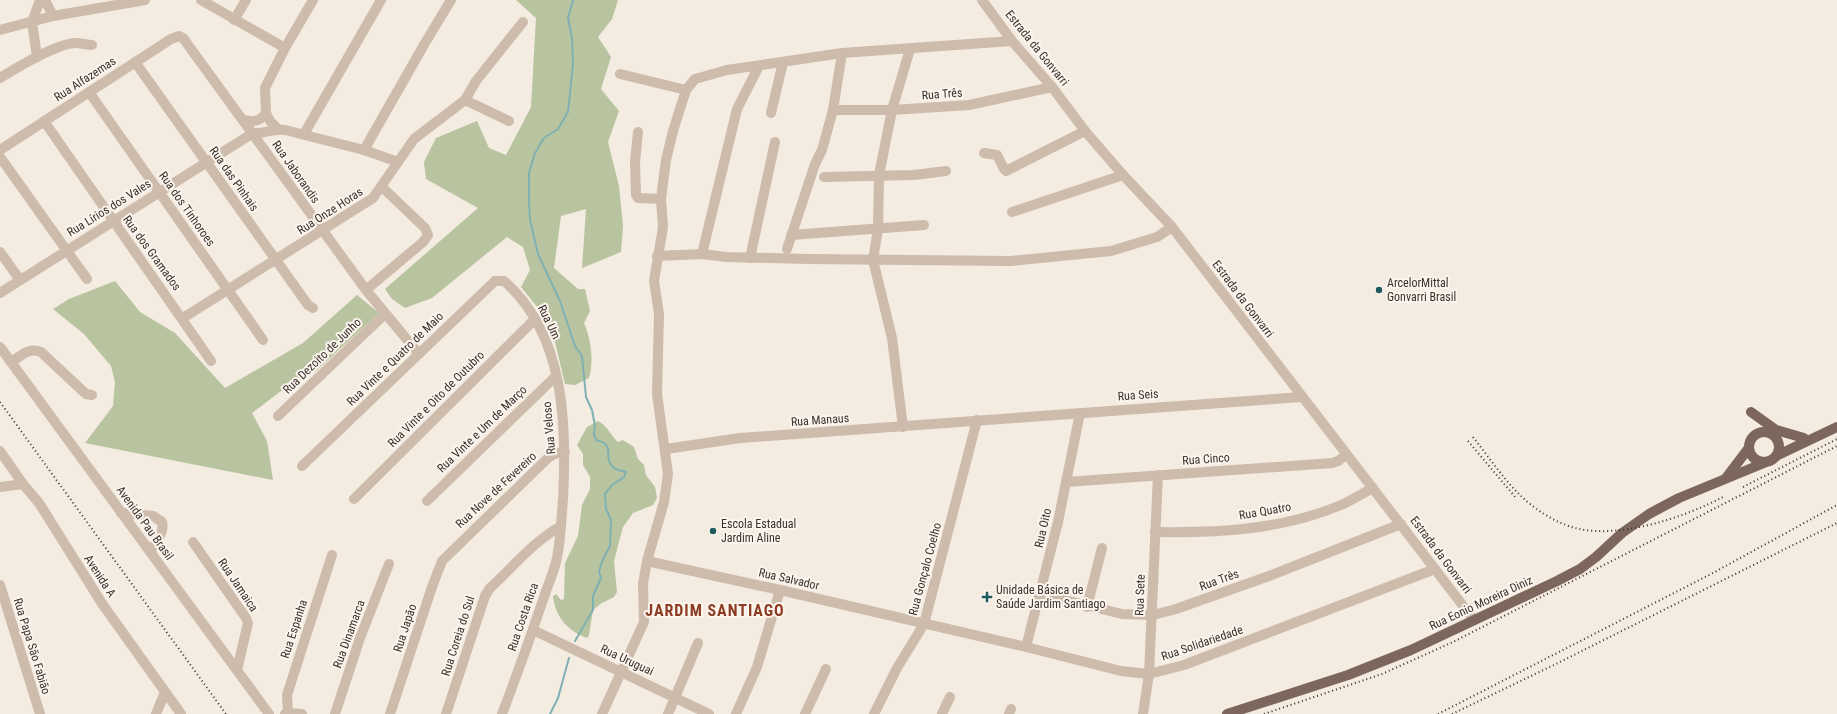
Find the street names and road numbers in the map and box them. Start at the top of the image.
street label: Estrada da Gonvarri [1002,8,1072,88]
street label: Rua Alfazemas [51,54,119,104]
street label: Rua Três [921,86,963,102]
street label: Rua Jaborandis [269,138,323,206]
street label: Rua das Pinhais [207,144,261,214]
street label: Rua dos Tinhoroes [156,169,218,249]
street label: Rua Lírios dos Vales [65,177,153,239]
street label: Rua Onze Horas [295,185,365,237]
street label: Rua dos Gramados [120,213,184,293]
street label: Estrada da Gonvarri [1209,258,1277,340]
street label: Rua Um [535,303,563,341]
street label: Rua Vinte e Quatro de Maio [344,309,446,409]
street label: Rua Dezoito de Junho [280,315,364,397]
street label: Rua Vinte e Oito de Outubro [385,348,487,450]
street label: Rua Vinte e Um de Março [434,383,530,475]
street label: Rua Seis [1117,387,1159,403]
street label: Rua Veloso [540,401,558,455]
street label: Rua Manaus [790,411,850,429]
street label: Rua Nove de Fevereiro [453,449,539,531]
street label: Rua Cinco [1182,450,1230,468]
street label: Avenida Pau Brasil [113,483,177,563]
street label: Rua Quatro [1238,500,1292,522]
street label: Rua Oito [1032,507,1054,549]
street label: Estrada da Gonvarri [1407,514,1475,596]
street label: Rua Gonçalo Coelho [906,521,944,617]
street label: Avenida A [81,552,119,600]
street label: Rua Jamaica [215,556,261,614]
street label: Rua Salvador [757,565,821,593]
street label: Rua Três [1197,566,1241,594]
street label: Rua Eonio Moreira Diniz [1427,573,1535,633]
street label: Rua Sete [1132,574,1148,616]
street label: Rua Costa Rica [505,581,541,653]
street label: Rua Coreia do Sul [438,594,478,678]
street label: Rua Papa São Fabião [11,596,53,696]
street label: Rua Espanha [278,598,310,660]
street label: Rua Dinamarca [330,598,368,670]
street label: Rua Japão [391,602,419,654]
street label: Rua Solidariedade [1159,622,1245,664]
street label: Rua Uruguai [598,642,656,678]

